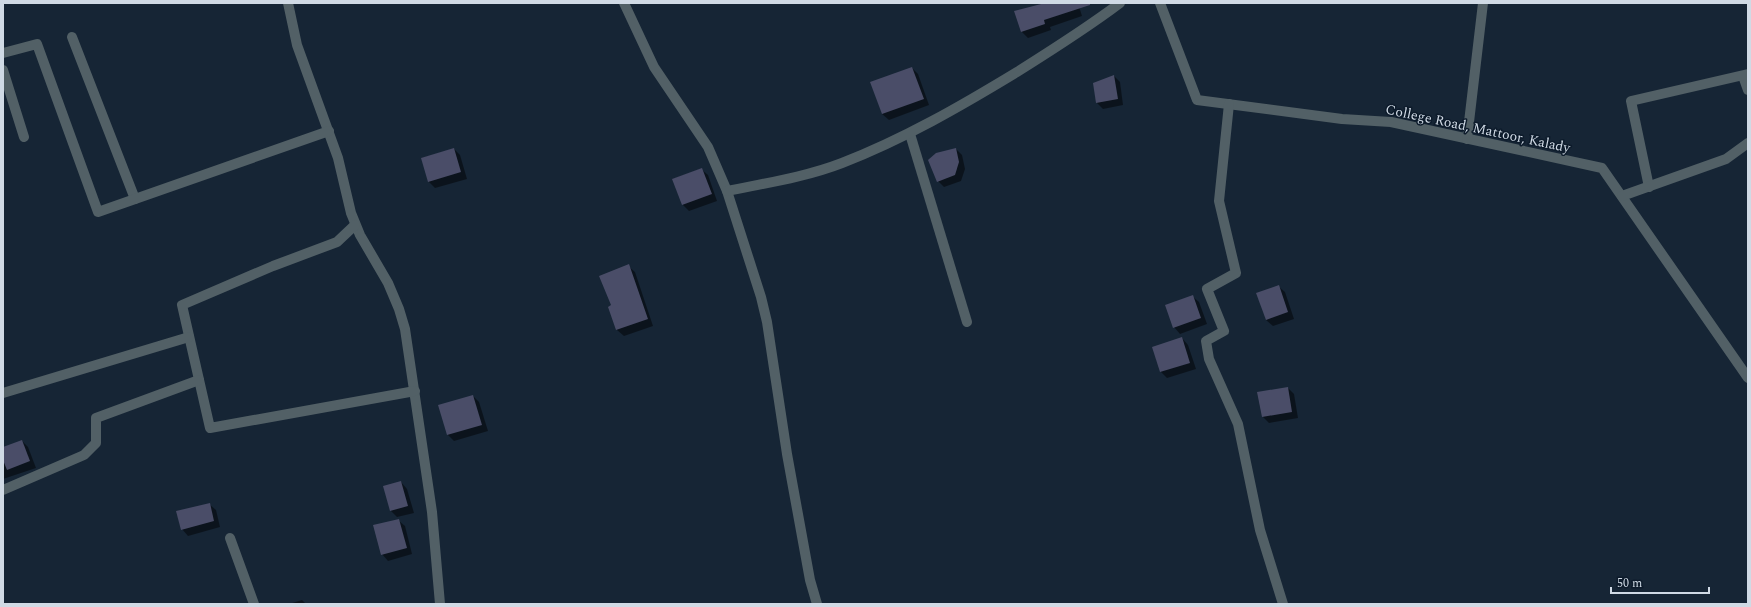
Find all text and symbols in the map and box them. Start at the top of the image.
street label: College Road, Mattoor, Kalady [1384,99,1573,159]
scale bar [1611,569,1709,595]
text: 50 m [1617,574,1642,593]

